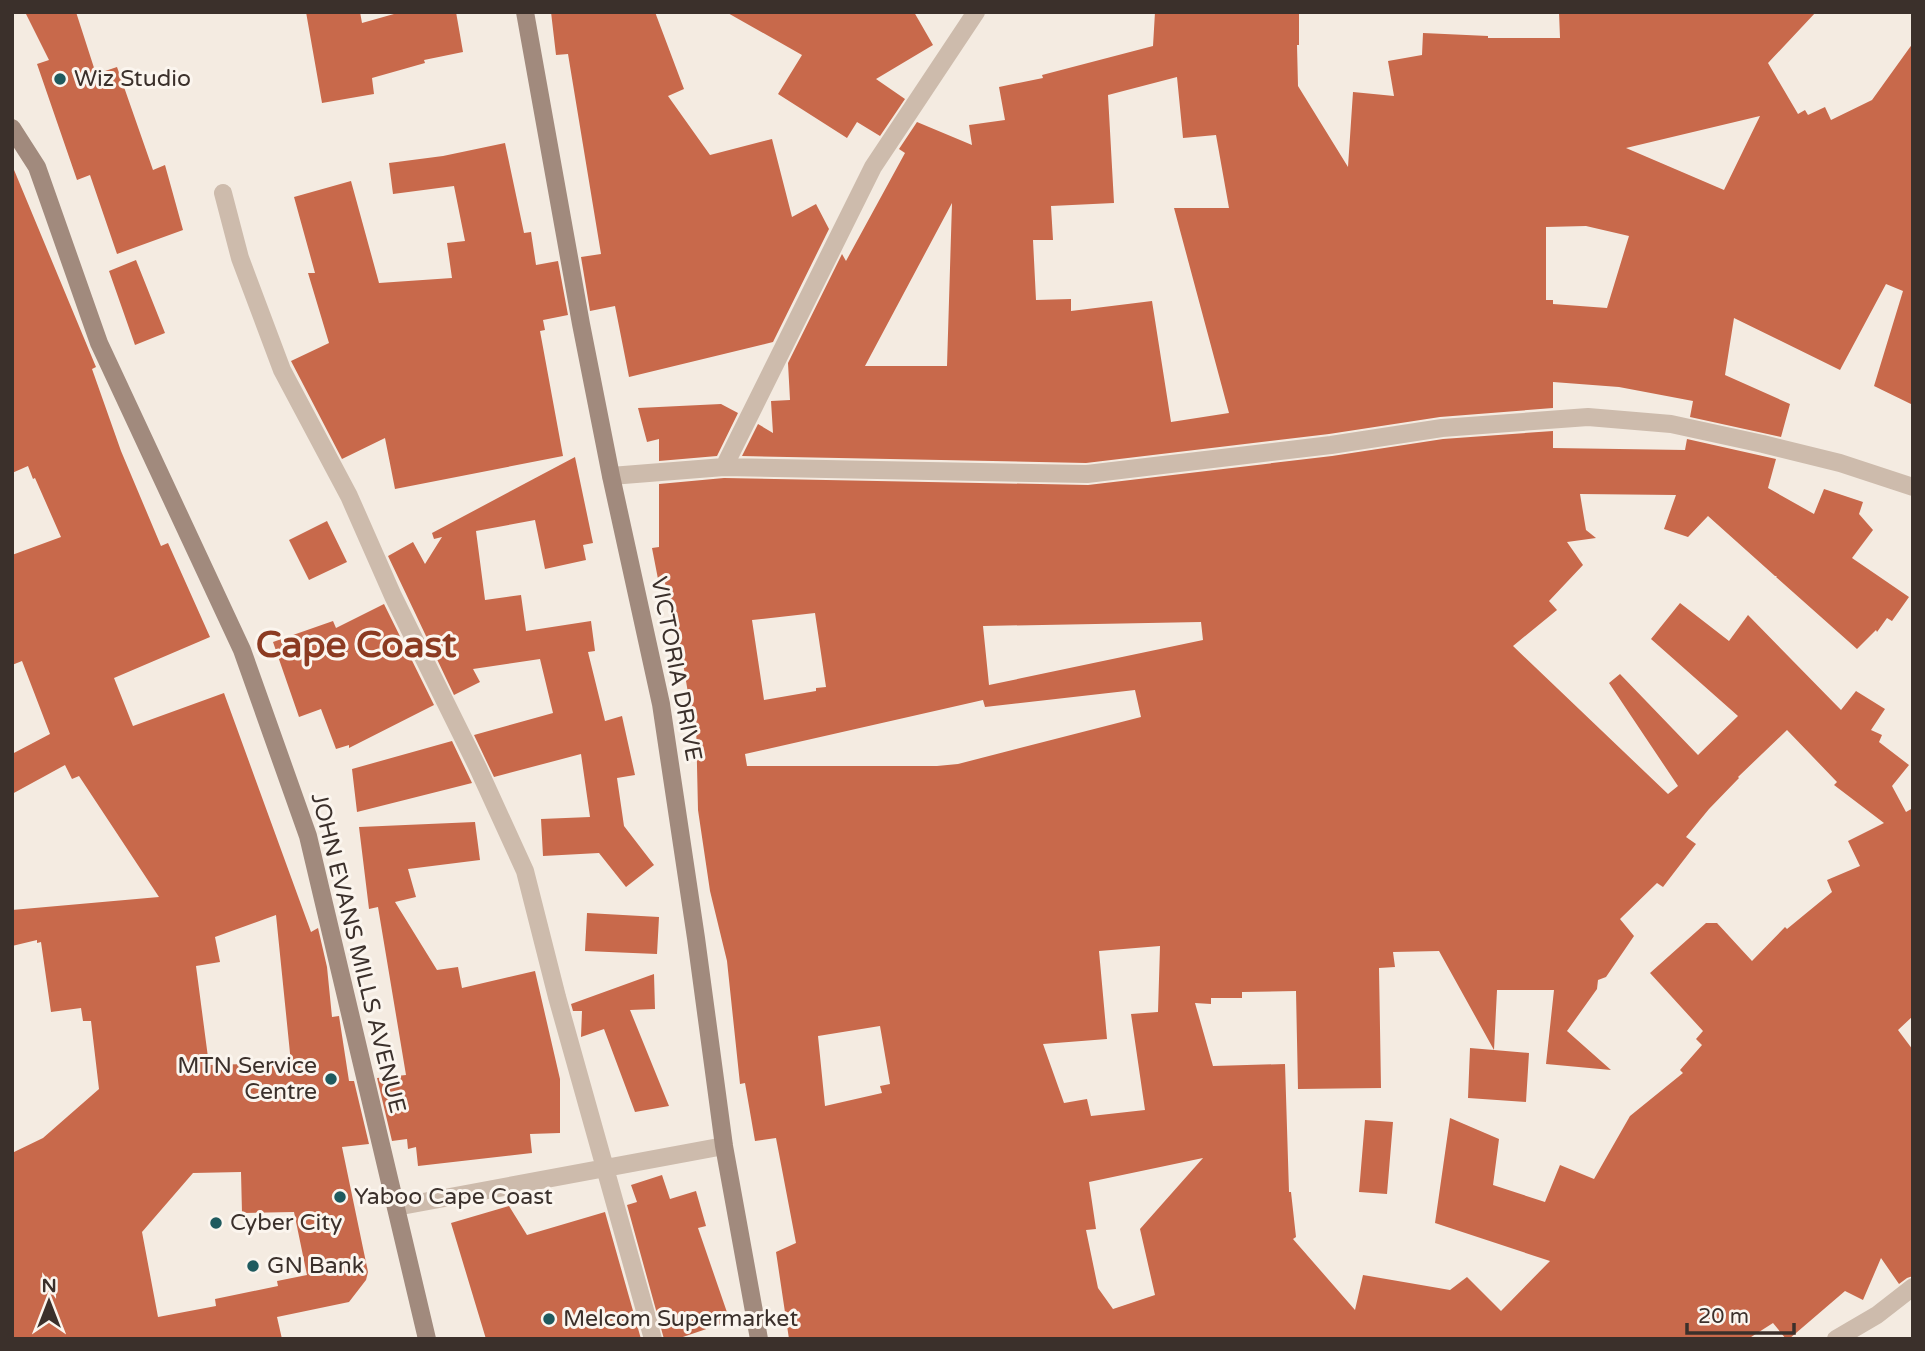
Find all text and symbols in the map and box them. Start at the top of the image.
place label: Wiz Studio [74,65,191,93]
marker: Wiz Studio [52,71,68,87]
street label: VICTORIA DRIVE [644,574,708,764]
district label: Cape Coast [256,623,456,668]
street label: JOHN EVANS MILLS AVENUE [305,790,411,1116]
place label: MTN Service Centre [177,1052,317,1106]
marker: MTN Service Centre [323,1071,339,1087]
place label: Yaboo Cape Coast [354,1183,553,1211]
marker: Yaboo Cape Coast [332,1189,348,1205]
place label: Cyber City [230,1209,342,1237]
marker: Cyber City [208,1215,224,1231]
place label: GN Bank [267,1252,364,1280]
marker: GN Bank [245,1258,261,1274]
north arrow [14,1267,84,1337]
text: N [41,1275,57,1297]
scale bar [1687,1292,1794,1336]
text: 20 m [1698,1304,1749,1329]
place label: Melcom Supermarket [563,1305,798,1333]
marker: Melcom Supermarket [541,1311,557,1327]

